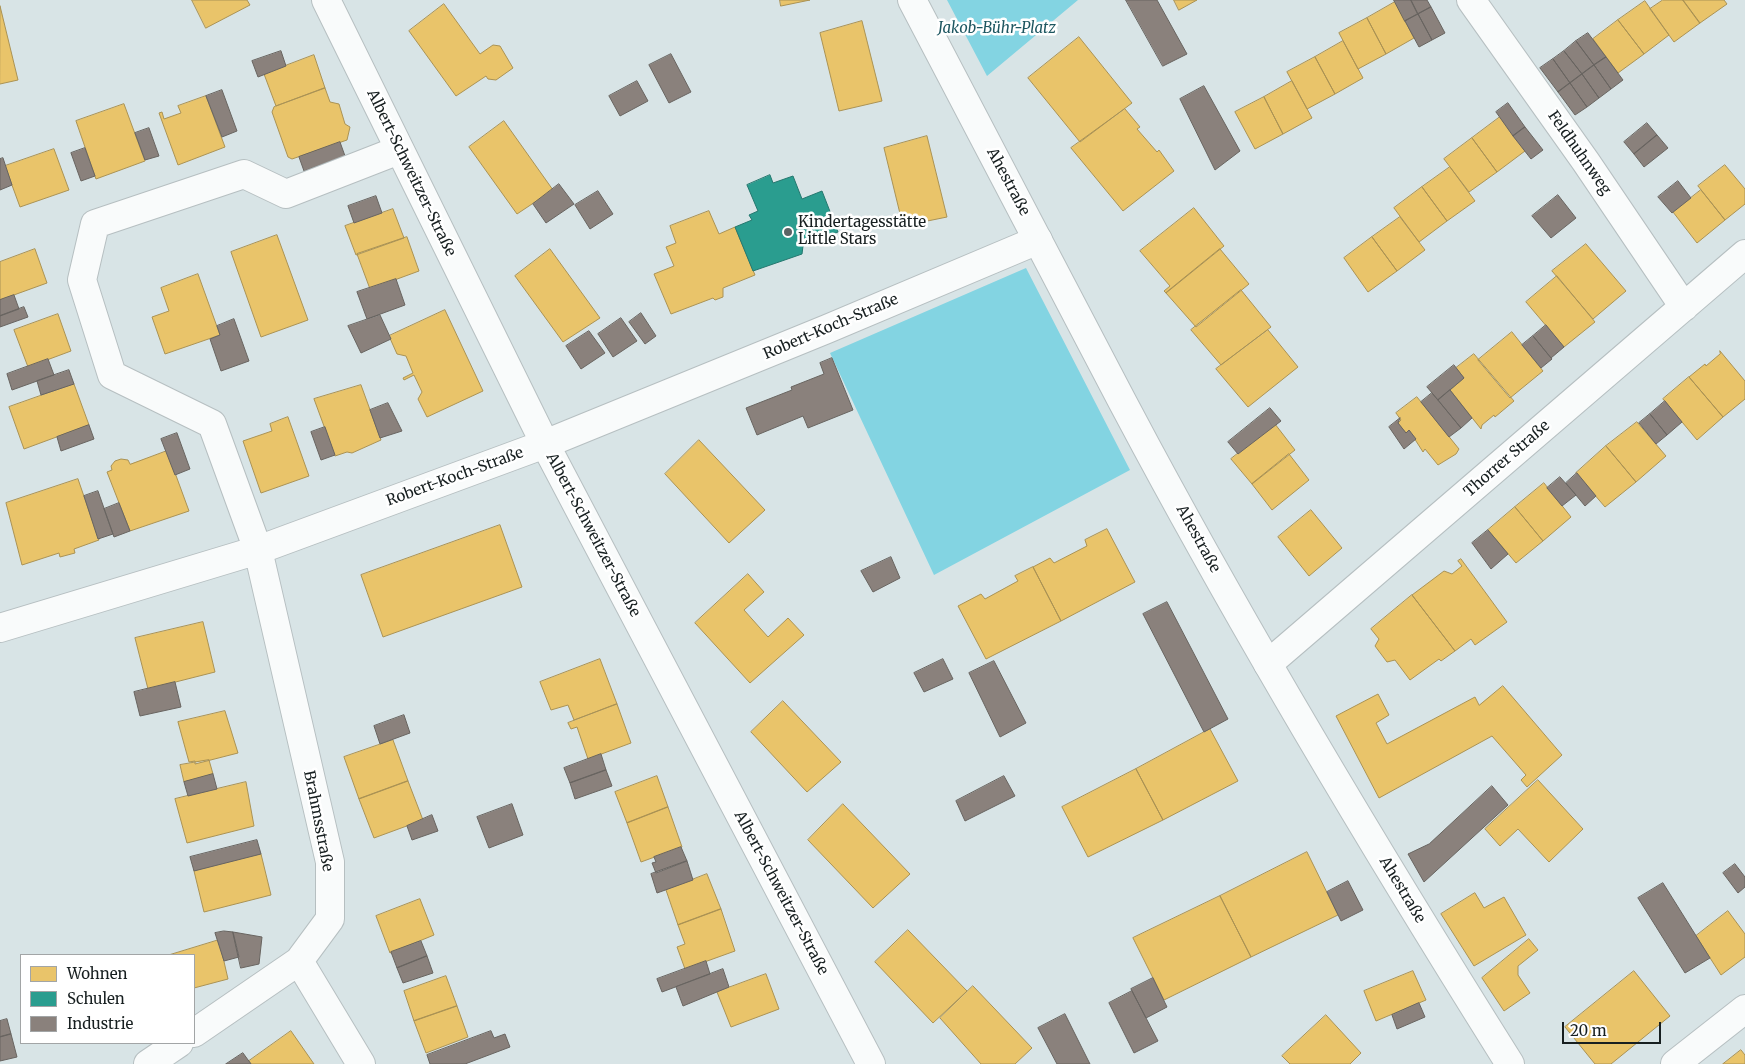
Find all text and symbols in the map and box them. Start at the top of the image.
park label: Jakob-Bühr-Platz [938,20,1056,38]
street label: Albert-Schweitzer-Straße [363,87,459,259]
street label: Feldhuhnweg [1544,108,1614,198]
street label: Ahestraße [983,145,1033,219]
place label: Kindertagesstätte Little Stars [798,214,926,249]
marker: Kindertagesstätte Little Stars [782,226,794,238]
street label: Robert-Koch-Straße [761,290,901,364]
street label: Thorrer Straße [1461,417,1553,501]
street label: Robert-Koch-Straße [384,444,526,510]
street label: Albert-Schweitzer-Straße [542,450,644,620]
street label: Ahestraße [1172,502,1224,576]
street label: Brahmsstraße [299,769,337,873]
street label: Albert-Schweitzer-Straße [730,808,832,978]
street label: Ahestraße [1375,854,1429,926]
legend [20,954,195,1044]
text: Wohnen [67,964,127,983]
text: Schulen [67,989,125,1008]
scale bar [1565,1012,1664,1044]
text: Industrie [67,1014,133,1033]
text: 20 m [1570,1021,1607,1040]

